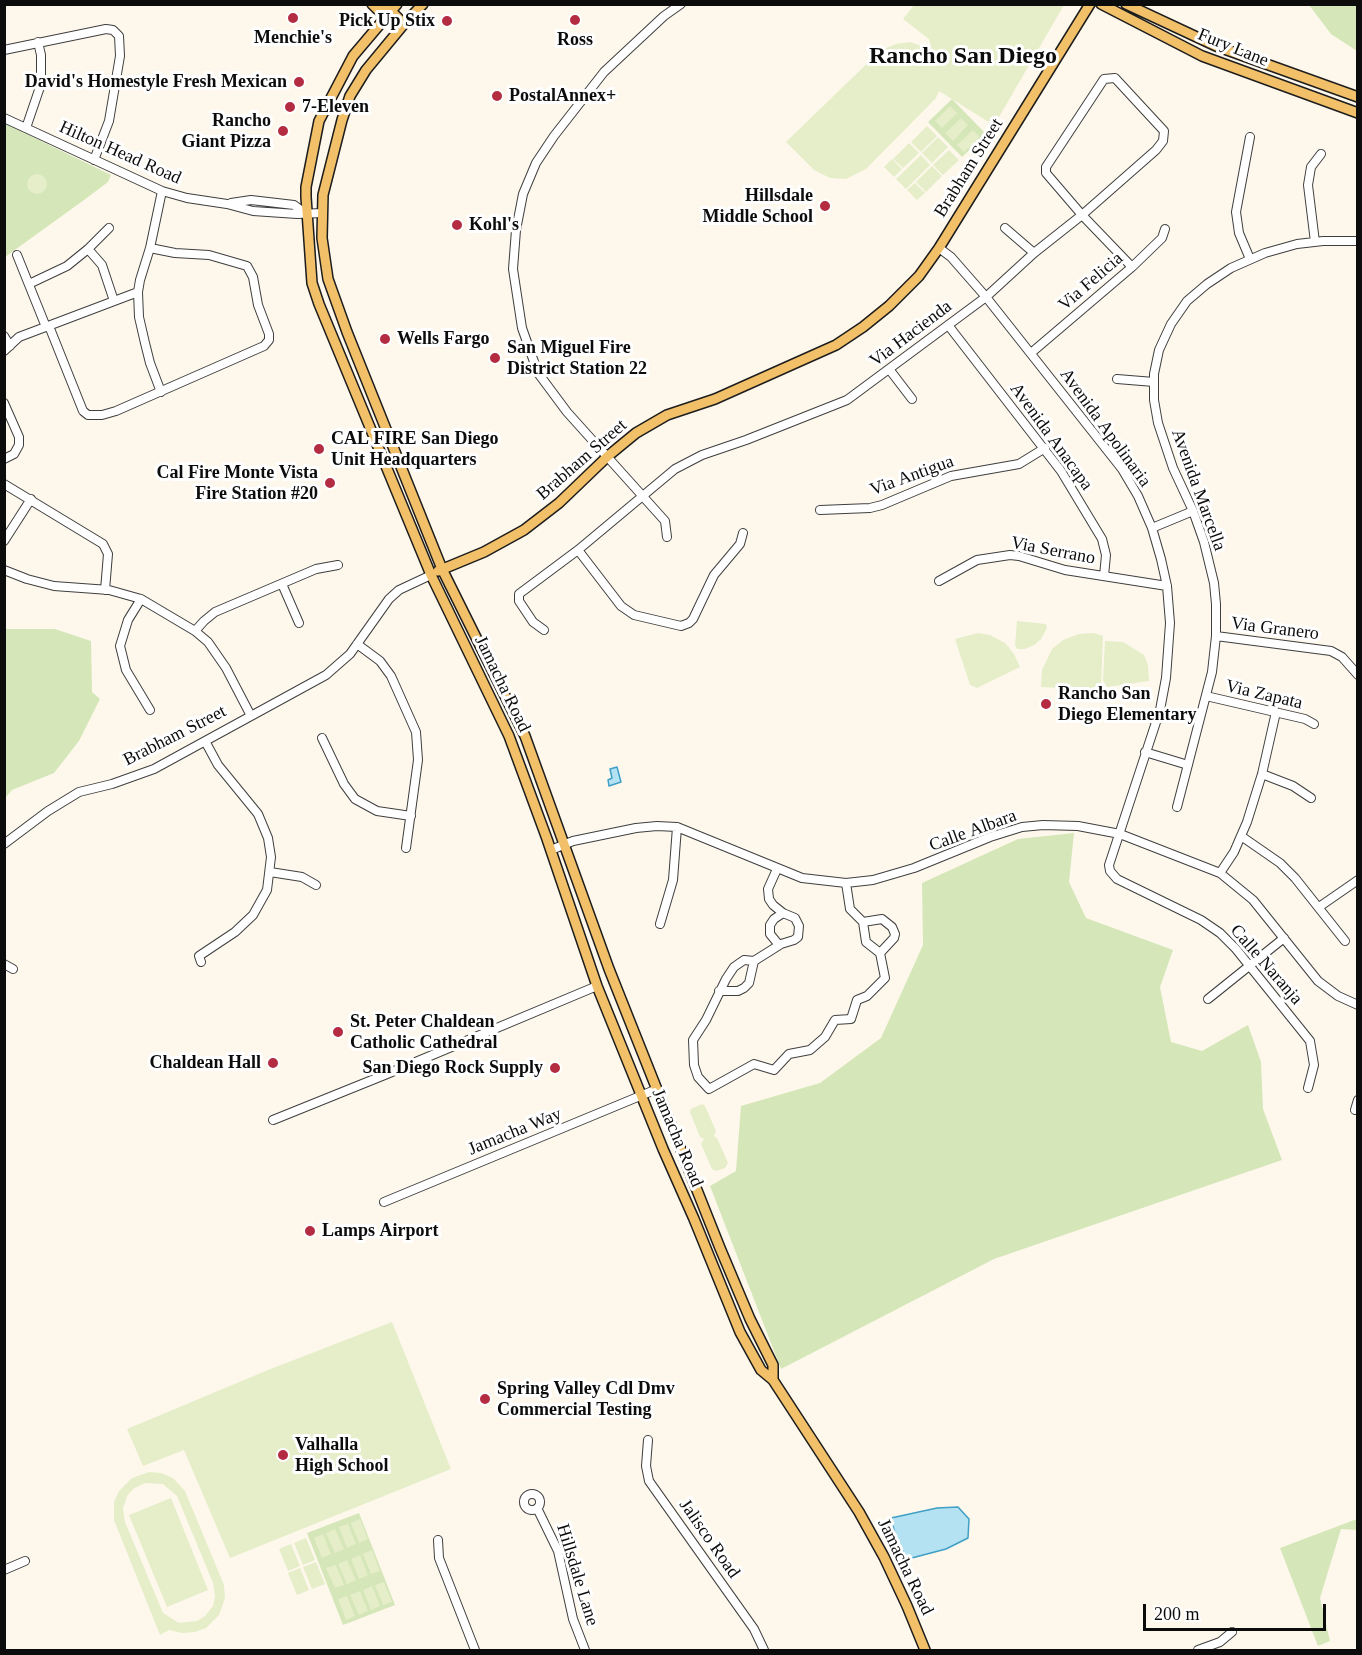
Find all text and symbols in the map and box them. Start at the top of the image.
place label: Pick Up Stix [339,10,435,32]
marker: Menchie's [286,11,300,25]
marker: Ross [568,13,582,27]
marker: Pick Up Stix [440,14,454,28]
street label: Fury Lane [1194,24,1272,72]
place label: Menchie's [254,27,332,49]
place label: Ross [557,29,593,51]
district label: Rancho San Diego [869,43,1057,71]
place label: David's Homestyle Fresh Mexican [25,71,287,93]
marker: David's Homestyle Fresh Mexican [292,75,306,89]
place label: PostalAnnex+ [509,85,616,107]
marker: PostalAnnex+ [490,89,504,103]
place label: 7-Eleven [302,96,369,118]
marker: 7-Eleven [283,100,297,114]
place label: Rancho Giant Pizza [182,110,271,152]
street label: Brabham Street [930,115,1008,221]
street label: Hilton Head Road [56,116,184,190]
marker: Rancho Giant Pizza [276,124,290,138]
place label: Hillsdale Middle School [702,185,813,228]
marker: Hillsdale Middle School [818,199,832,213]
place label: Kohl's [469,214,519,236]
marker: Kohl's [450,218,464,232]
street label: Via Felicia [1054,248,1128,316]
street label: Via Hacienda [866,296,956,372]
place label: Wells Fargo [397,328,489,350]
marker: Wells Fargo [378,332,392,346]
place label: San Miguel Fire District Station 22 [507,337,647,380]
marker: San Miguel Fire District Station 22 [488,351,502,365]
street label: Avenida Apolinaria [1055,365,1155,491]
street label: Avenida Anacapa [1005,379,1097,495]
street label: Brabham Street [532,415,632,505]
street label: Avenida Marcella [1166,426,1230,554]
place label: CAL FIRE San Diego Unit Headquarters [331,428,499,470]
marker: CAL FIRE San Diego Unit Headquarters [312,442,326,456]
street label: Via Antigua [867,451,957,501]
place label: Cal Fire Monte Vista Fire Station #20 [157,462,318,504]
marker: Cal Fire Monte Vista Fire Station #20 [323,476,337,490]
street label: Via Serrano [1009,532,1097,570]
street label: Via Granero [1230,613,1320,645]
street label: Jamacha Road [469,632,535,736]
street label: Via Zapata [1223,676,1305,714]
place label: Rancho San Diego Elementary [1058,683,1196,726]
marker: Rancho San Diego Elementary [1039,697,1053,711]
street label: Brabham Street [120,701,230,771]
street label: Calle Albara [926,805,1020,857]
street label: Calle Naranja [1225,920,1307,1010]
place label: St. Peter Chaldean Catholic Cathedral [350,1011,497,1054]
marker: St. Peter Chaldean Catholic Cathedral [331,1025,345,1039]
place label: Chaldean Hall [149,1052,261,1074]
marker: Chaldean Hall [266,1056,280,1070]
place label: San Diego Rock Supply [362,1057,543,1079]
marker: San Diego Rock Supply [548,1061,562,1075]
street label: Jamacha Road [647,1086,707,1190]
street label: Jamacha Way [465,1103,565,1161]
place label: Lamps Airport [322,1220,438,1242]
marker: Lamps Airport [303,1224,317,1238]
place label: Spring Valley Cdl Dmv Commercial Testing [497,1378,675,1420]
marker: Spring Valley Cdl Dmv Commercial Testing [478,1392,492,1406]
place label: Valhalla High School [295,1434,389,1476]
marker: Valhalla High School [276,1448,290,1462]
street label: Jalisco Road [674,1495,744,1583]
street label: Jamacha Road [872,1515,938,1619]
street label: Hillsdale Lane [551,1521,603,1629]
scale bar [1146,1592,1329,1630]
text: 200 m [1154,1604,1200,1624]

